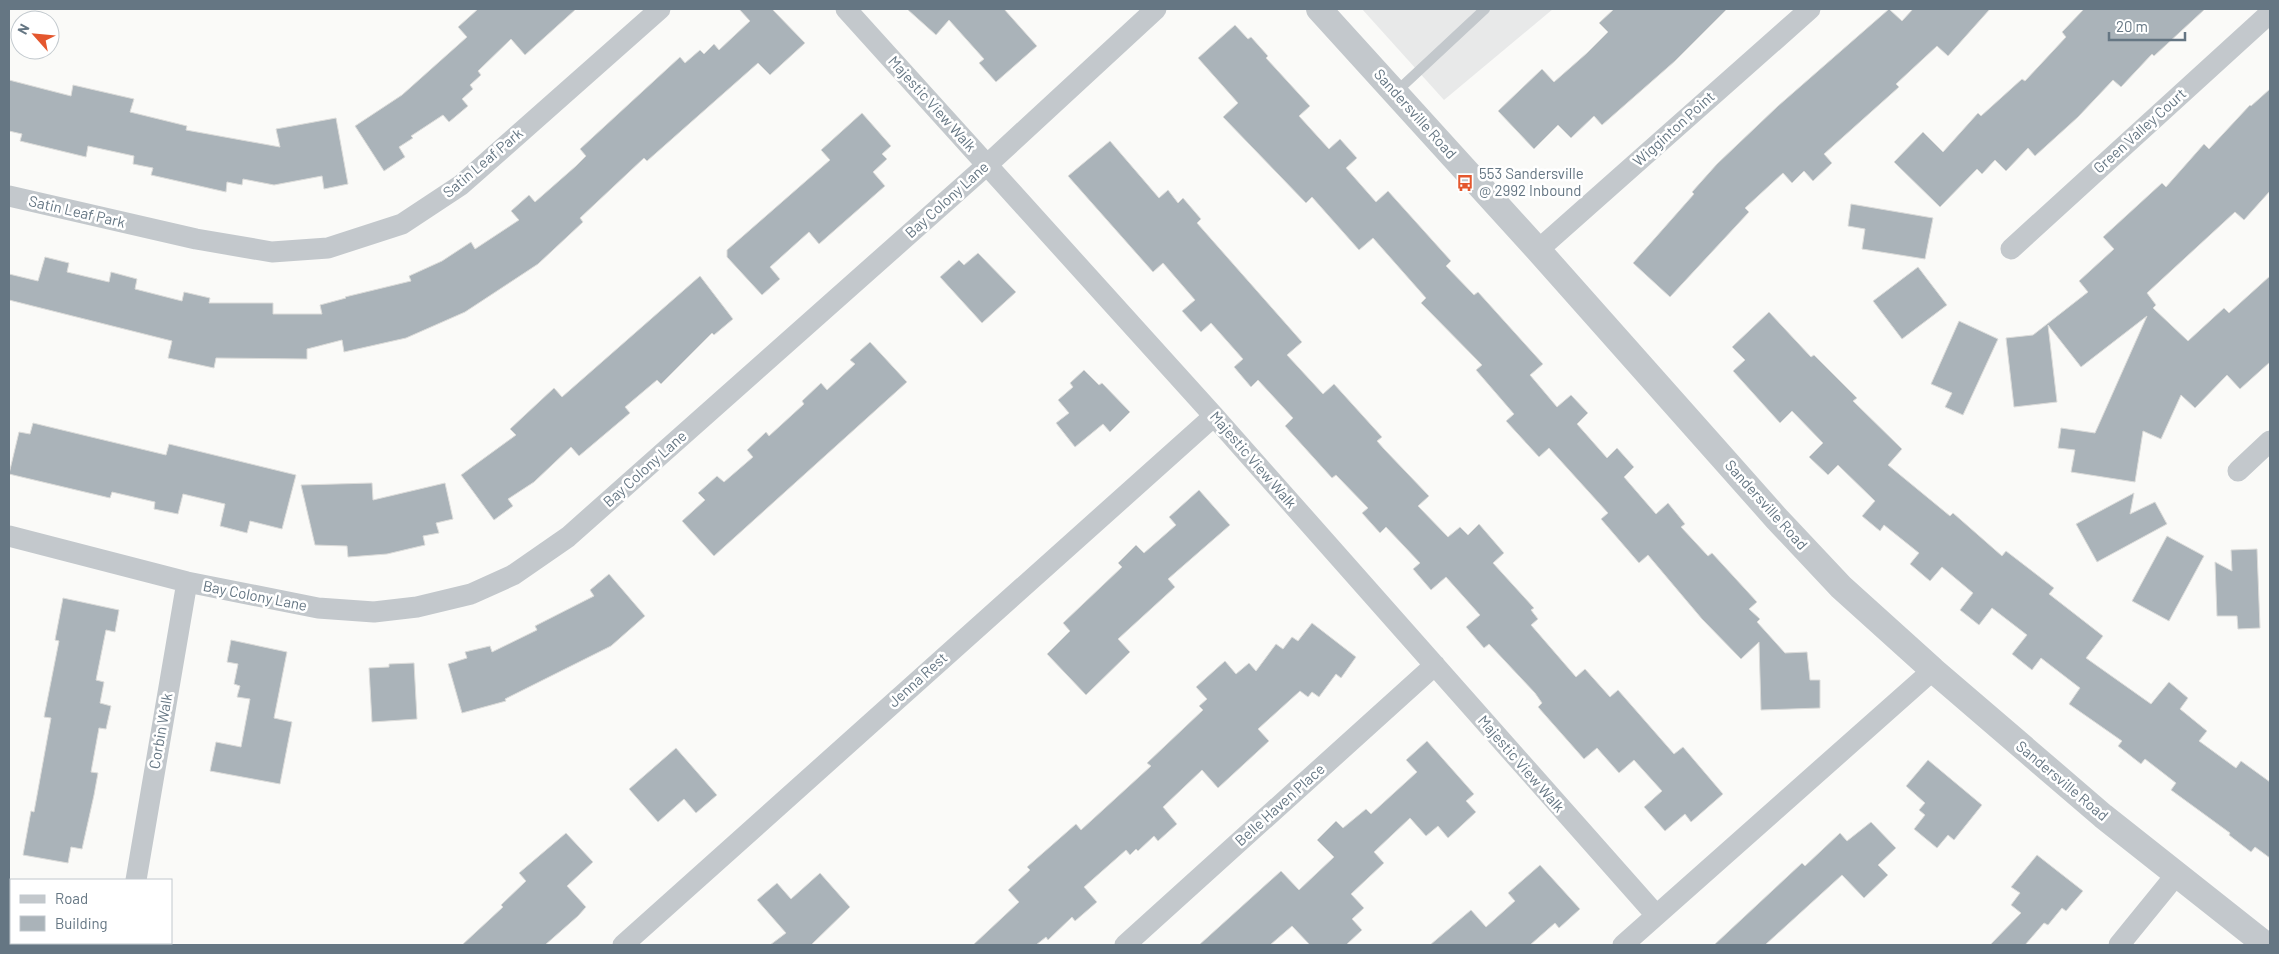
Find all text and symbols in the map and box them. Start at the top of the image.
north arrow [10,10,60,60]
scale bar [2109,10,2185,42]
text: 20 m [2116,17,2148,35]
text: N [13,21,33,37]
street label: Majestic View Walk [885,52,981,155]
street label: Sandersville Road [1371,65,1461,162]
street label: Green Valley Court [2089,84,2189,177]
street label: Wigginton Point [1629,87,1718,170]
street label: Satin Leaf Park [439,123,526,201]
street label: Bay Colony Lane [901,157,992,241]
place label: 553 Sandersville @ 2992 Inbound [1479,164,1584,199]
bus stop icon: 553 Sandersville @ 2992 Inbound [1455,173,1475,193]
street label: Satin Leaf Park [27,191,128,231]
street label: Majestic View Walk [1207,407,1301,512]
street label: Bay Colony Lane [599,426,690,510]
street label: Sandersville Road [1722,456,1812,553]
street label: Bay Colony Lane [202,576,309,614]
street label: Jenna Rest [884,648,951,710]
street label: Corbin Walk [144,691,176,770]
street label: Majestic View Walk [1475,711,1569,816]
street label: Sandersville Road [2013,736,2112,824]
street label: Belle Haven Place [1231,759,1328,849]
legend [10,879,172,944]
text: Road [55,889,88,907]
text: Building [55,914,108,932]

